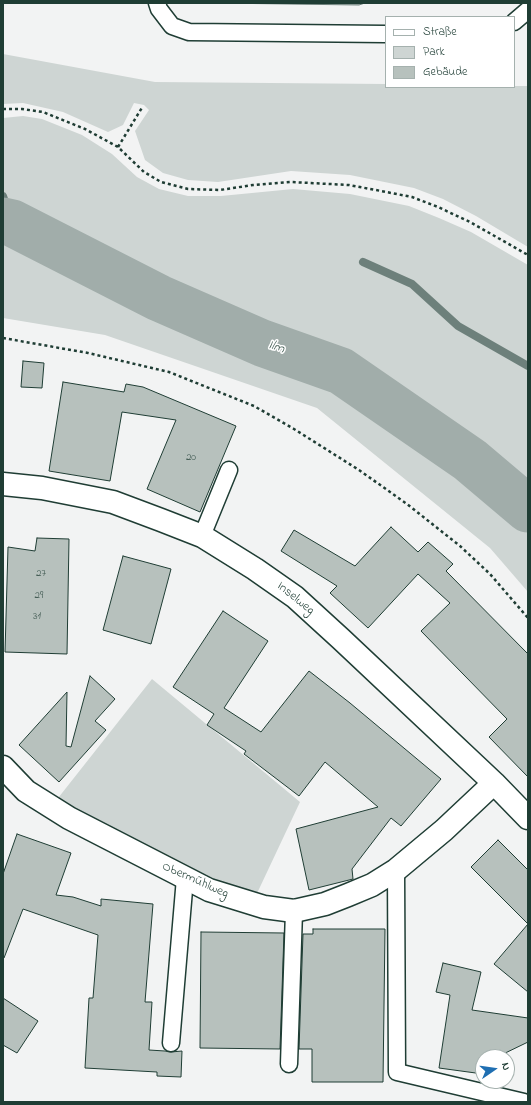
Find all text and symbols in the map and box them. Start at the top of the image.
legend [385,16,515,88]
text: Straße [423,23,457,41]
text: Park [423,43,445,61]
text: Gebäude [423,63,467,81]
water label: Ilm [265,337,287,359]
house number: 20 [186,451,196,465]
house number: 27 [36,567,46,581]
street label: Inselweg [273,579,317,619]
house number: 29 [35,589,43,603]
house number: 31 [33,610,41,624]
street label: Obermühlweg [159,859,231,903]
north arrow [475,1049,515,1089]
text: N [497,1061,514,1072]

